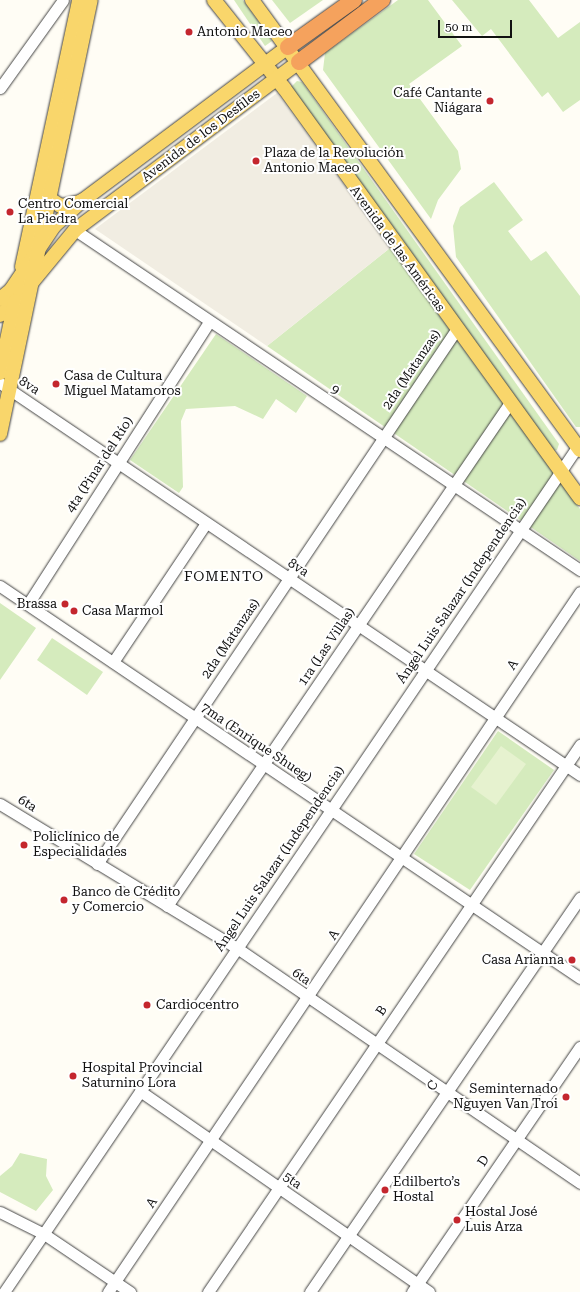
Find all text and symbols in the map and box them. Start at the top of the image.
scale bar [440,12,514,38]
text: 50 m [445,20,472,34]
place label: Antonio Maceo [197,24,293,40]
marker: Antonio Maceo [184,27,194,37]
street label: Avenida de los Desfiles [139,86,263,186]
place label: Café Cantante Niágara [393,86,482,117]
marker: Café Cantante Niágara [485,96,495,106]
place label: Plaza de la Revolución Antonio Maceo [264,146,404,177]
marker: Plaza de la Revolución Antonio Maceo [251,156,261,166]
street label: Avenida de las Américas [346,183,448,315]
place label: Centro Comercial La Piedra [18,197,128,228]
marker: Centro Comercial La Piedra [5,207,15,217]
street label: 2da (Matanzas) [379,327,445,413]
place label: Casa de Cultura Miguel Matamoros [64,369,181,400]
street label: 8va [16,373,42,399]
marker: Casa de Cultura Miguel Matamoros [51,379,61,389]
street label: 9 [328,381,342,399]
street label: 4ta (Pinar del Río) [63,414,137,516]
street label: Ángel Luis Salazar (Independencia) [394,495,530,687]
street label: 8va [285,555,311,581]
district label: FOMENTO [184,568,264,584]
place label: Brassa [17,596,57,612]
street label: 2da (Matanzas) [198,596,264,682]
marker: Brassa [60,599,70,609]
place label: Casa Marmol [82,603,163,619]
street label: 1ra (Las Villas) [295,605,359,689]
marker: Casa Marmol [69,606,79,616]
street label: A [504,657,522,673]
street label: 7ma (Enrique Shueg) [198,700,314,786]
street label: Ángel Luis Salazar (Independencia) [212,763,348,955]
street label: 6ta [15,792,39,816]
place label: Policlínico de Especialidades [33,830,127,861]
marker: Policlínico de Especialidades [18,839,30,851]
place label: Banco de Crédito y Comercio [72,885,180,916]
marker: Banco de Crédito y Comercio [59,895,69,905]
street label: A [325,927,343,943]
place label: Casa Arianna [482,952,564,968]
marker: Casa Arianna [567,955,577,965]
street label: 6ta [289,965,313,989]
place label: Cardiocentro [156,997,239,1013]
marker: Cardiocentro [141,999,153,1011]
street label: B [373,1003,391,1019]
place label: Hospital Provincial Saturnino Lora [82,1061,202,1092]
marker: Hospital Provincial Saturnino Lora [67,1070,79,1082]
street label: C [424,1078,442,1094]
place label: Seminternado Nguyen Van Troi [453,1082,558,1113]
marker: Seminternado Nguyen Van Troi [561,1092,571,1102]
street label: D [475,1152,493,1170]
street label: 5ta [280,1169,304,1193]
place label: Edilberto’s Hostal [393,1175,460,1206]
marker: Edilberto’s Hostal [380,1185,390,1195]
street label: A [143,1195,161,1211]
place label: Hostal José Luis Arza [465,1205,537,1236]
marker: Hostal José Luis Arza [452,1215,462,1225]

